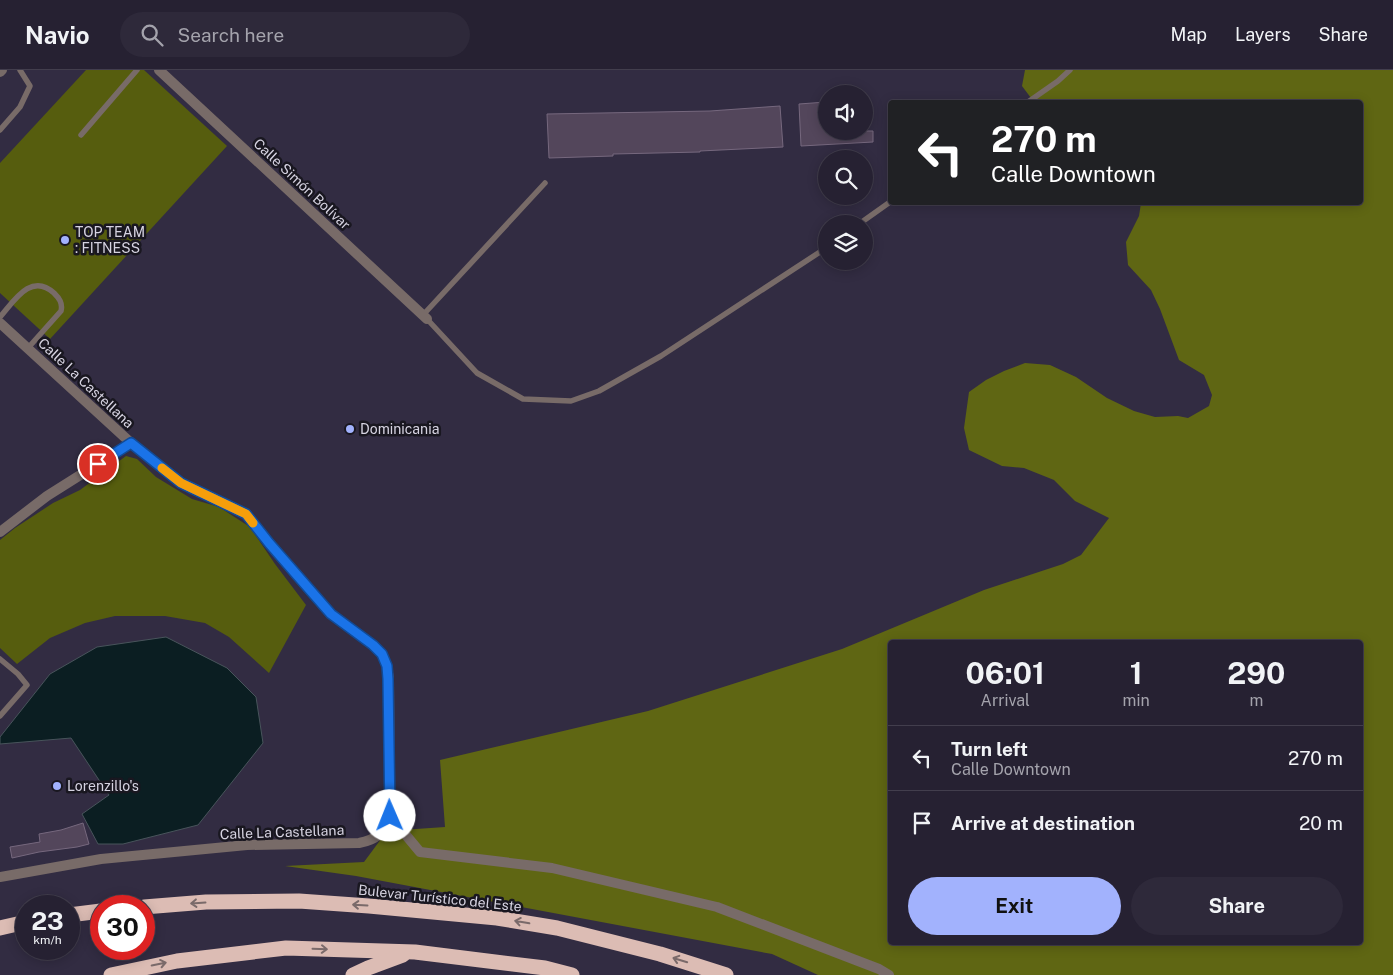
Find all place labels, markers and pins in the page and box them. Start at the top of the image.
place label: TOP TEAM : FITNESS [75,224,145,256]
marker: TOP TEAM : FITNESS [59,234,71,246]
place label: Dominicania [360,421,439,437]
marker: Dominicania [344,423,356,435]
pin [77,443,119,485]
place label: Lorenzillo's [67,778,139,794]
marker: Lorenzillo's [51,780,63,792]

